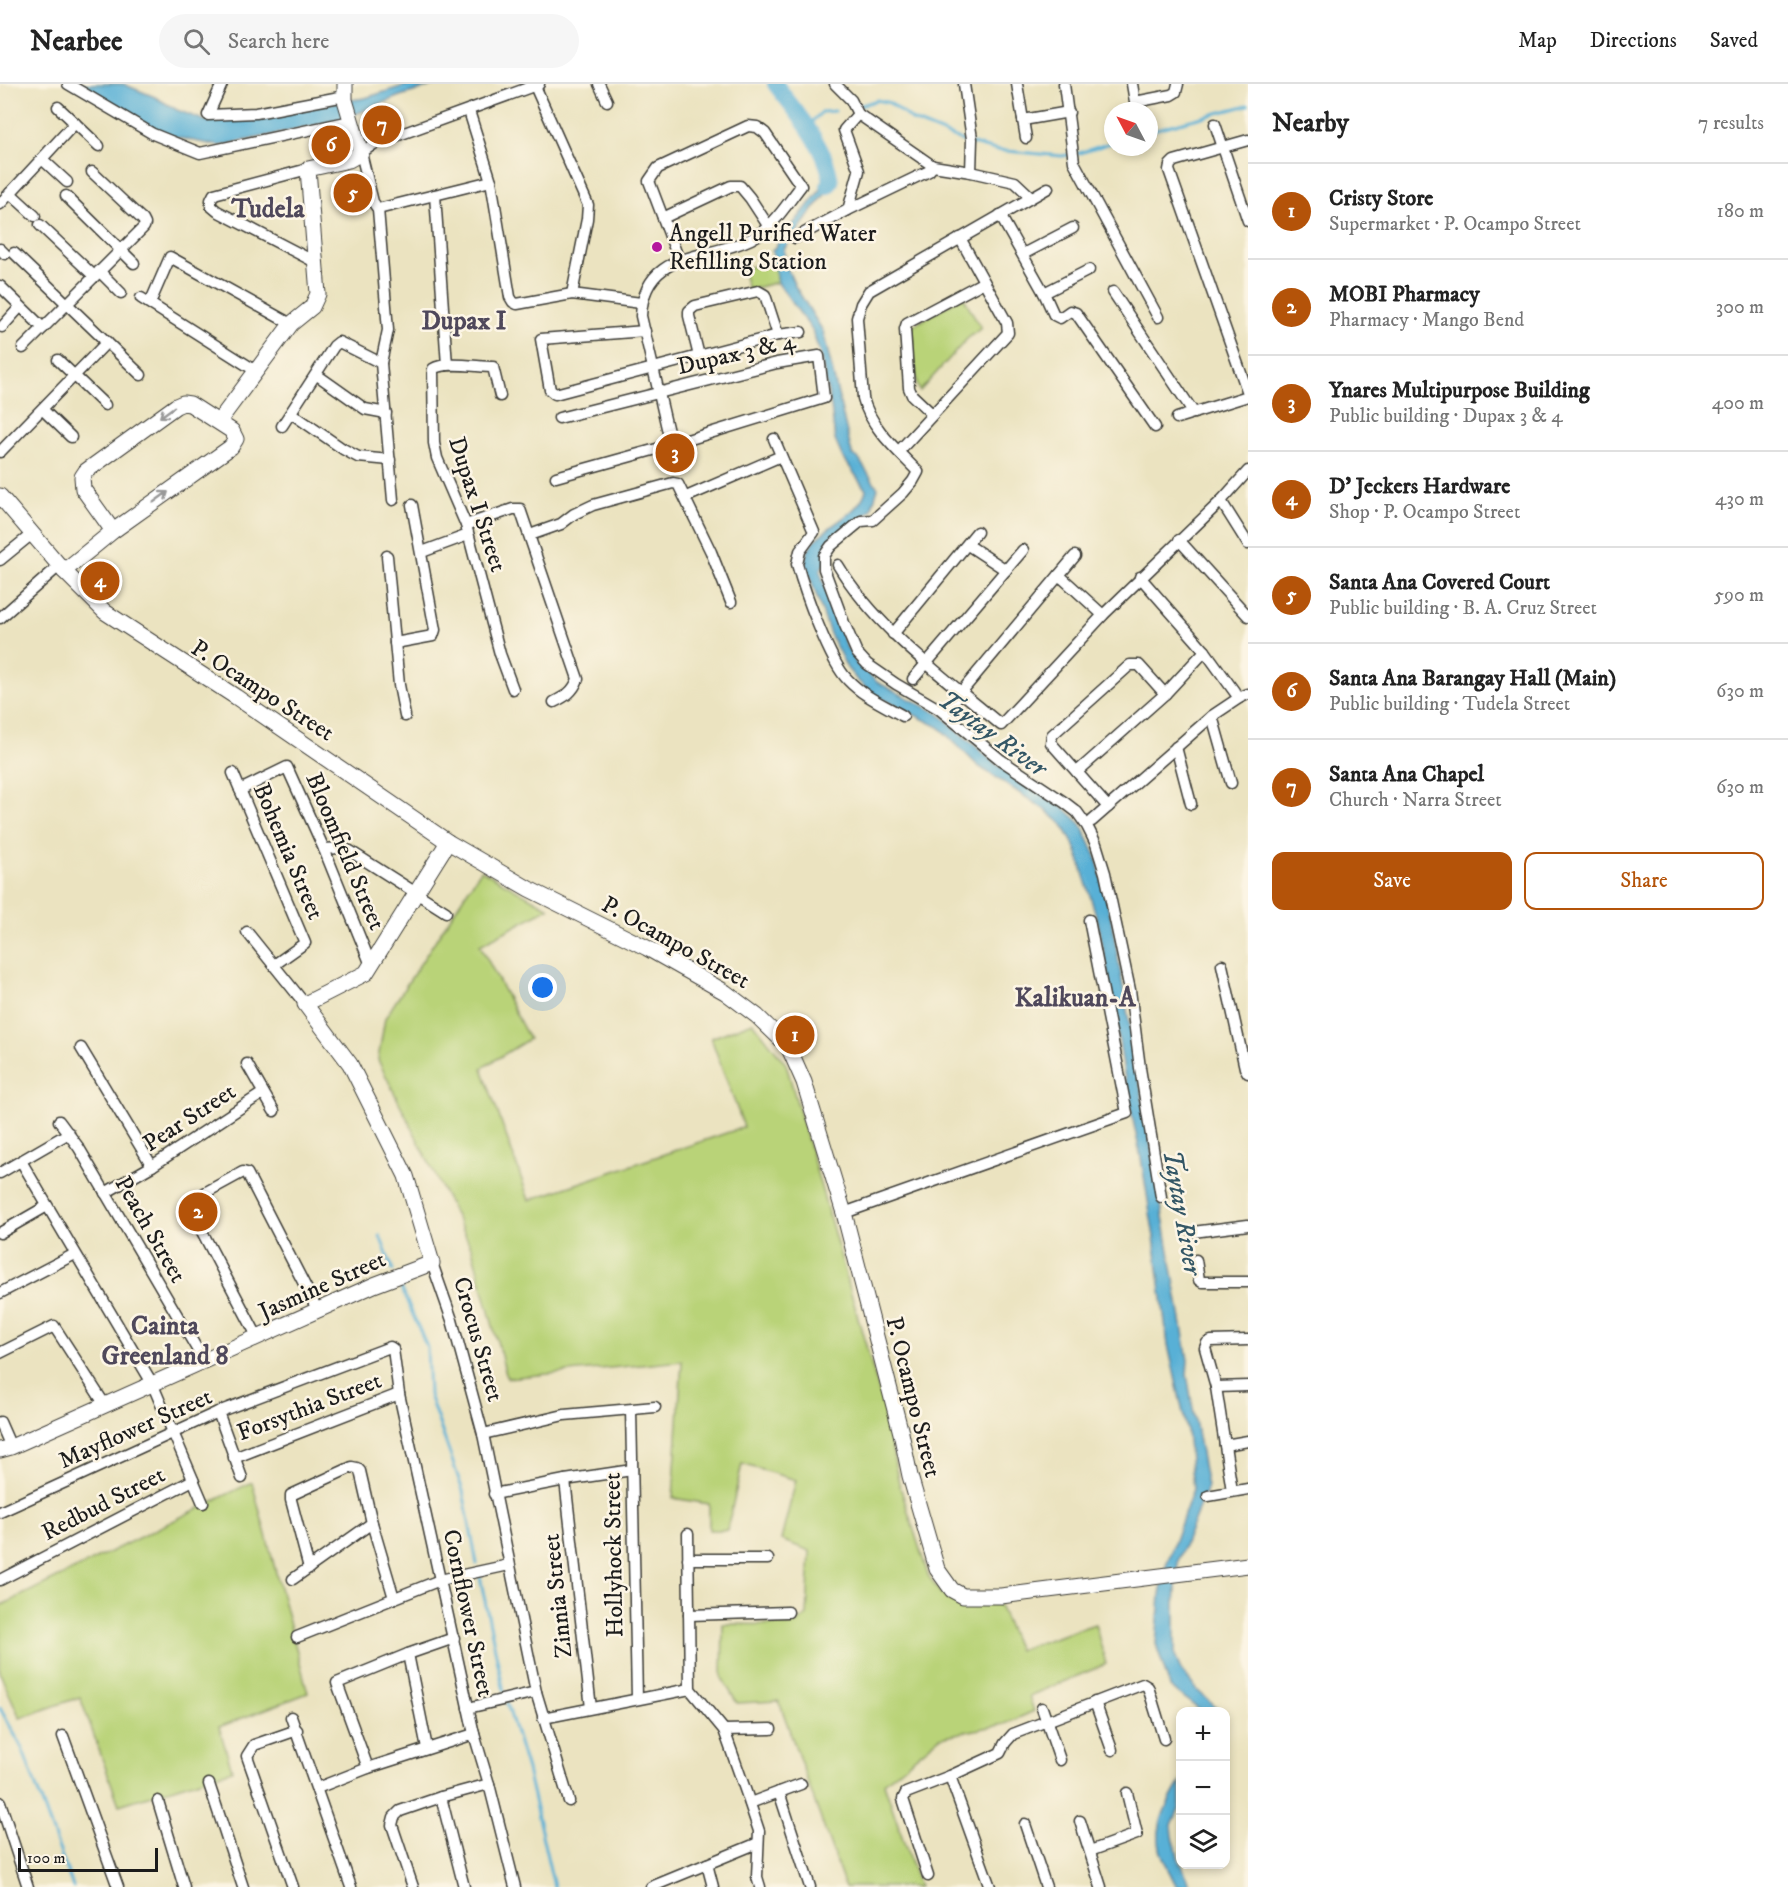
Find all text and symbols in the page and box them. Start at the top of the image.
search box [159,14,579,68]
text: Nearbee [30,24,123,59]
icon: search [180,25,213,58]
text: Search here [228,28,329,55]
text: Map [1518,28,1557,54]
text: Directions [1590,28,1677,54]
text: Saved [1710,28,1758,54]
pin: 7 [362,102,401,147]
north arrow [1104,102,1158,156]
text: Nearby [1272,107,1349,140]
text: 7 results [1698,111,1764,136]
pin: 6 [312,122,350,168]
pin: 5 [334,170,372,216]
text: Cristy Store [1329,185,1433,212]
district label: Tudela [231,193,305,226]
text: 1 [1288,199,1295,224]
text: 180 m [1717,199,1764,224]
text: Supermarket · P. Ocampo Street [1329,212,1581,237]
place label: Angell Purified Water Refilling Station [669,219,877,277]
marker: Angell Purified Water Refilling Station [650,240,664,254]
text: MOBI Pharmacy [1329,281,1480,308]
text: 2 [1287,295,1296,320]
text: 300 m [1716,295,1764,320]
district label: Dupax I [421,305,507,338]
text: Pharmacy · Mango Bend [1329,308,1524,333]
street label: Dupax 3 & 4 [674,326,799,382]
text: Ynares Multipurpose Building [1329,377,1590,404]
text: 3 [1288,391,1295,416]
text: 400 m [1712,391,1764,416]
text: Public building · Dupax 3 & 4 [1329,404,1563,429]
one-way arrow [160,405,176,418]
pin: 3 [656,430,694,476]
street label: Dupax I Street [441,433,513,576]
text: D' Jeckers Hardware [1329,473,1510,500]
text: 4 [1286,487,1297,512]
text: 430 m [1715,487,1764,512]
one-way arrow [152,491,168,503]
text: Shop · P. Ocampo Street [1329,500,1520,525]
pin: 4 [80,558,120,604]
text: Santa Ana Covered Court [1329,569,1550,596]
text: 5 [1287,583,1296,608]
text: 590 m [1714,583,1764,608]
text: Public building · B. A. Cruz Street [1329,596,1597,621]
street label: P. Ocampo Street [185,633,340,748]
text: Santa Ana Barangay Hall (Main) [1329,665,1616,692]
text: 6 [1286,679,1297,704]
text: 630 m [1716,679,1764,704]
water label: Taytay River [931,684,1054,786]
text: Public building · Tudela Street [1329,692,1570,717]
text: Santa Ana Chapel [1329,761,1484,788]
street label: Bloomfield Street [298,768,392,935]
text: 7 [1286,775,1297,800]
text: 630 m [1716,775,1764,800]
street label: Bohemia Street [246,779,330,925]
text: Church · Narra Street [1329,788,1502,813]
button: Save [1272,852,1512,910]
button: Share [1524,852,1764,910]
street label: P. Ocampo Street [596,890,755,996]
your location [528,973,557,1002]
district label: Kalikuan-A [1015,982,1137,1015]
pin: 1 [776,1012,814,1058]
street label: Pear Street [138,1077,242,1159]
water label: Taytay River [1154,1147,1209,1279]
street label: Peach Street [107,1171,193,1289]
pin: 2 [178,1190,218,1234]
street label: Jasmine Street [252,1244,391,1328]
street label: Crocus Street [446,1273,510,1405]
district label: Cainta Greenland 8 [102,1310,228,1373]
street label: P. Ocampo Street [879,1314,948,1481]
street label: Forsythia Street [233,1366,386,1448]
street label: Mayflower Street [54,1382,217,1476]
street label: Redbud Street [37,1460,170,1548]
street label: Hollyhock Street [598,1472,630,1638]
street label: Cornflower Street [436,1527,500,1700]
street label: Zinnia Street [537,1532,579,1660]
map controls [1176,1707,1230,1869]
button: + [1176,1707,1230,1761]
button: − [1176,1761,1230,1815]
button: layers [1176,1815,1230,1869]
scale bar [18,1845,158,1872]
text: 100 m [27,1848,66,1868]

